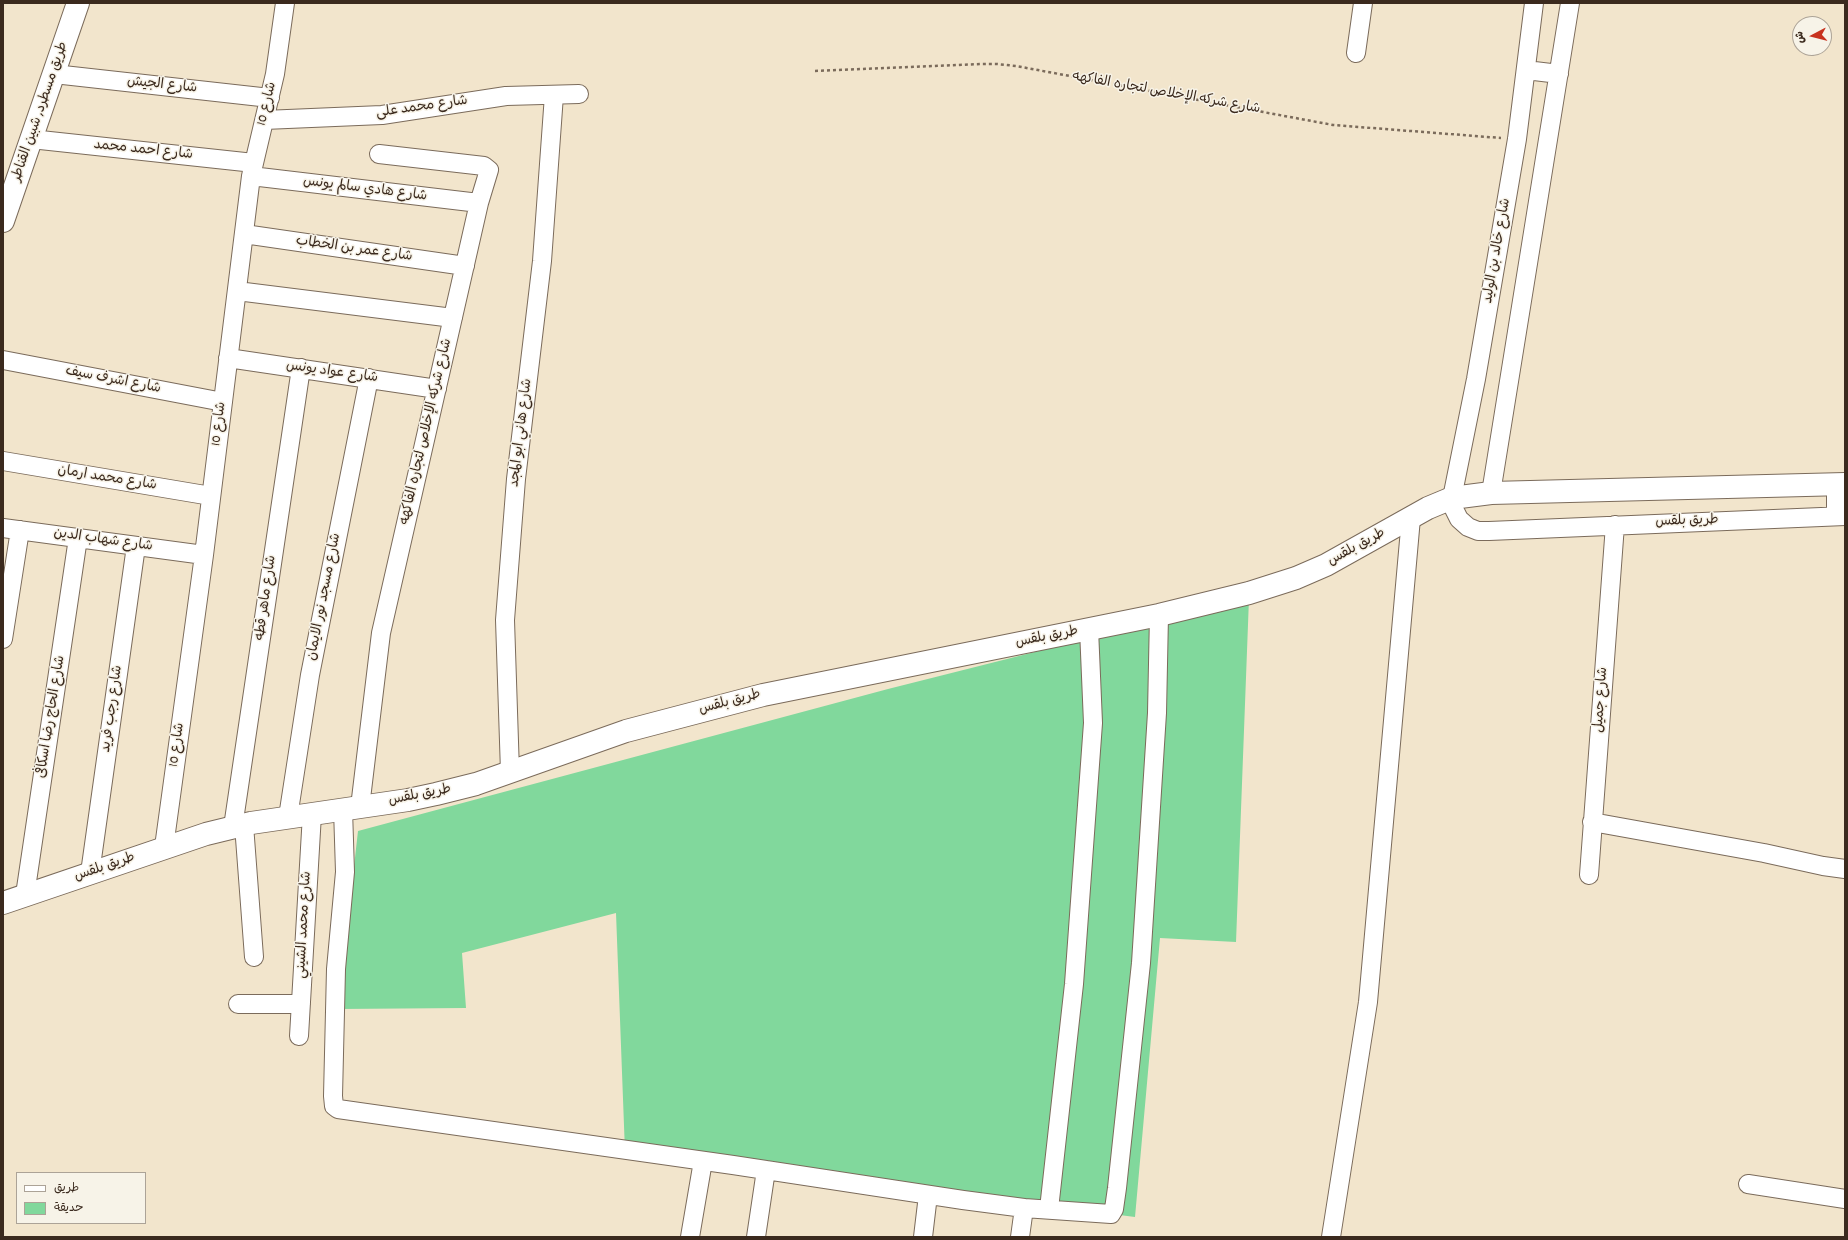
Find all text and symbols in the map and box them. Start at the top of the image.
north arrow [1792,16,1832,56]
text: ش [1792,30,1810,44]
street label: طريق مسطرد, شبين القناطر [9,40,73,184]
street label: شارع شركه الإخلاص لتجاره الفاكهه [1071,69,1261,119]
street label: شارع الجيش [126,74,198,98]
street label: شارع 10 [255,81,281,127]
street label: شارع محمد على [375,93,469,123]
street label: شارع احمد محمد [92,137,194,165]
street label: شارع هادي سالم يونس [302,174,428,206]
street label: شارع خالد بن الوليد [1480,197,1516,305]
street label: شارع عمر بن الخطاب [295,234,413,266]
street label: شارع شركه الإخلاص لتجاره الفاكهه [397,337,457,527]
street label: شارع عواد يونس [285,358,379,388]
street label: شارع اشرف سيف [64,363,162,399]
street label: شارع هاني ابو المجد [507,378,537,488]
street label: شارع 10 [209,401,231,447]
street label: شارع محمد ارمان [56,463,158,495]
street label: طريق بلقس [1655,513,1719,531]
street label: طريق بلقس [1325,525,1389,571]
street label: شارع شهاب الدين [52,526,154,556]
street label: شارع مسجد نور الايمان [304,532,346,662]
street label: شارع ماهر قطه [253,554,281,642]
street label: طريق بلقس [1014,624,1080,652]
street label: شارع الحاج رضا اسكافى [34,654,70,780]
street label: شارع رجب فريد [99,664,127,754]
street label: شارع جميل [1591,666,1613,734]
street label: طريق بلقس [697,687,763,719]
street label: شارع 10 [167,722,189,768]
street label: طريق بلقس [387,782,453,810]
street label: طريق بلقس [72,850,138,886]
street label: شارع محمد الشيني [294,871,316,979]
legend [16,1172,146,1224]
text: طريق [54,1180,79,1197]
text: حديقة [54,1200,83,1217]

